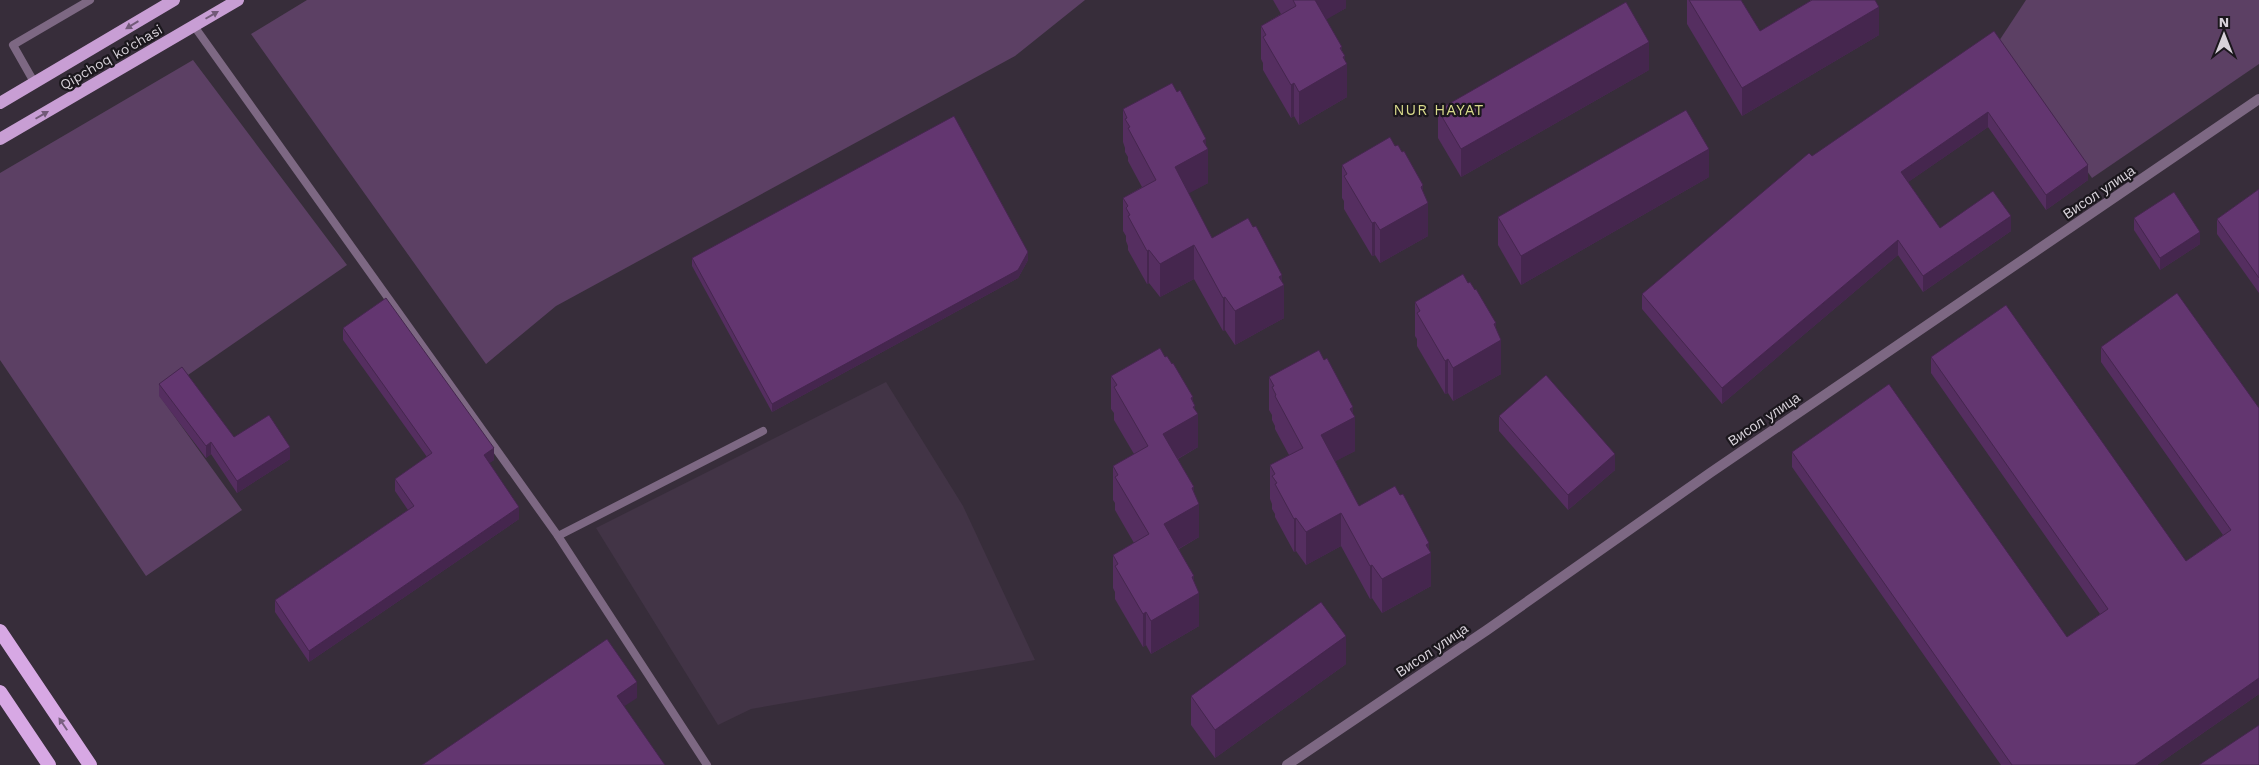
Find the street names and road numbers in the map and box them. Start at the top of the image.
street label: Qipchoq ko'chasi [57,21,165,93]
street label: Висол улица [2060,162,2138,222]
street label: Висол улица [1725,389,1803,449]
street label: Висол улица [1393,620,1471,680]

